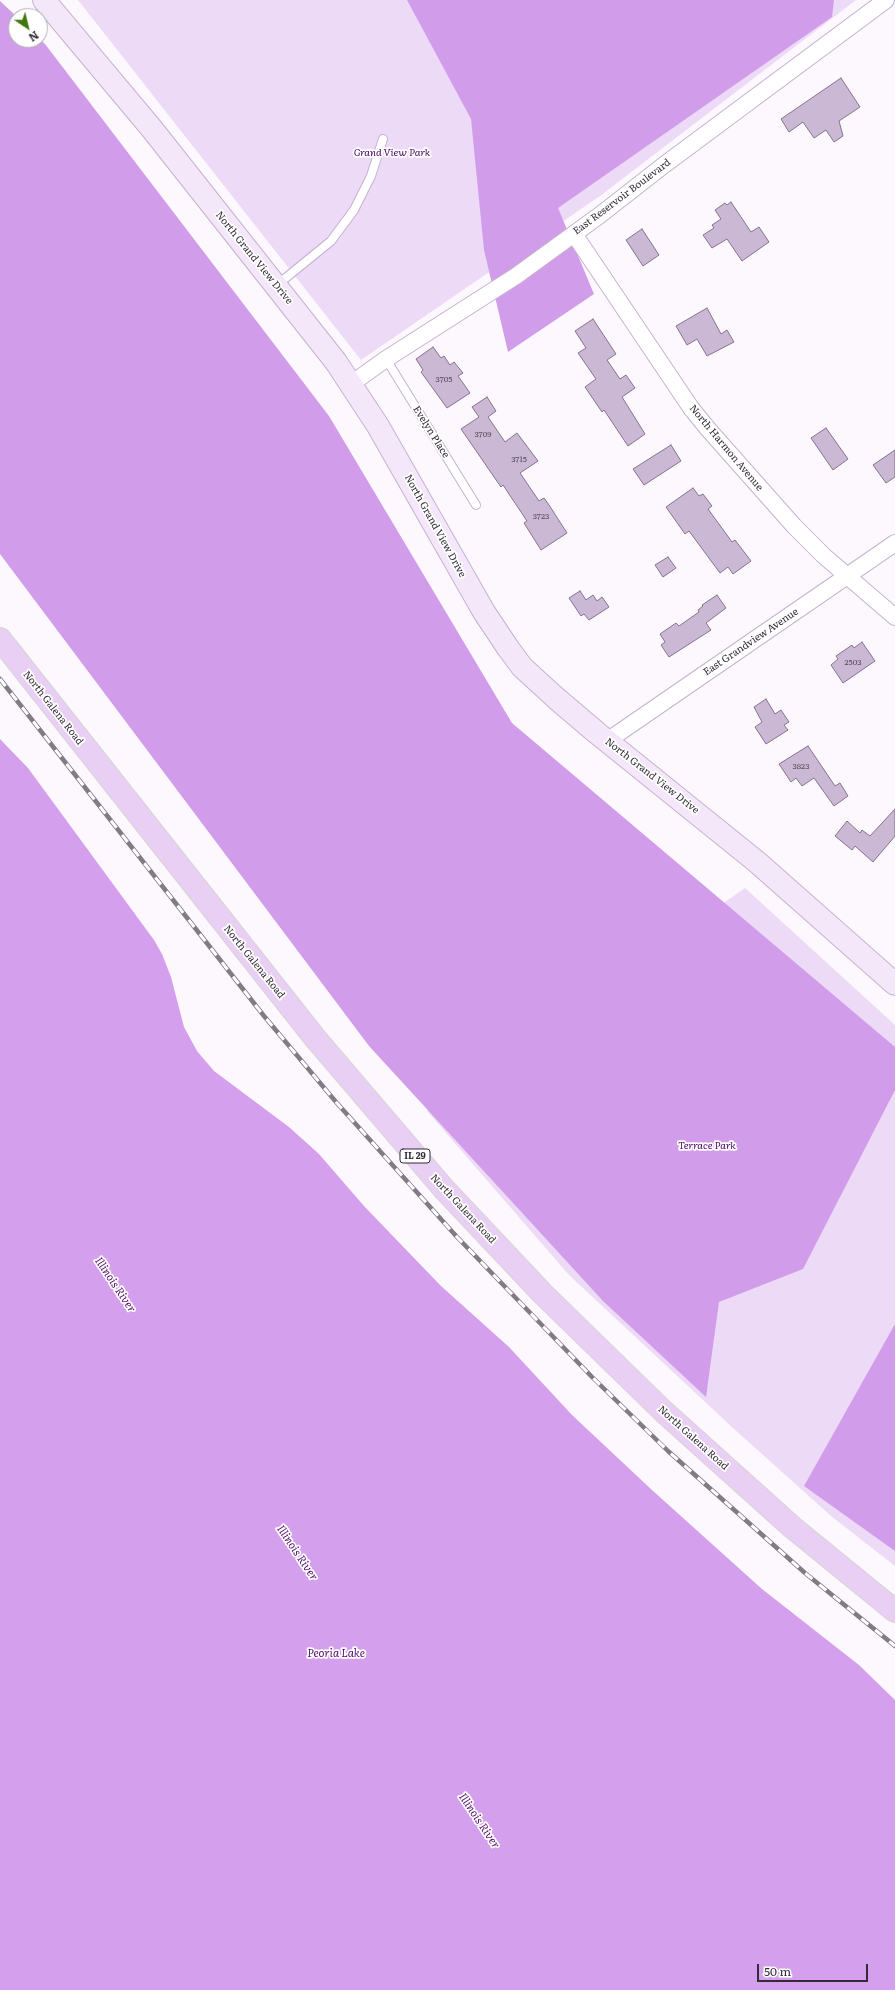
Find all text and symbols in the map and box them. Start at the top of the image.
north arrow [8,8,48,48]
text: N [26,28,43,46]
park label: Grand View Park [354,147,430,159]
street label: East Reservoir Boulevard [571,156,673,238]
street label: North Grand View Drive [213,209,295,307]
house number: 3705 [436,375,452,385]
street label: North Harmon Avenue [687,403,765,493]
street label: Evelyn Place [410,404,452,460]
house number: 3709 [475,430,491,440]
house number: 3715 [511,455,527,465]
street label: North Grand View Drive [402,472,468,580]
house number: 3723 [533,512,549,522]
street label: East Grandview Avenue [701,606,801,678]
house number: 2503 [845,658,861,668]
street label: North Galena Road [20,669,86,747]
street label: North Grand View Drive [603,736,701,816]
house number: 3823 [792,762,810,772]
street label: North Galena Road [221,923,287,1001]
park label: Terrace Park [678,1140,736,1152]
road number: IL 29 [400,1149,430,1163]
street label: North Galena Road [428,1172,498,1246]
water label: Illinois River [92,1255,138,1315]
street label: North Galena Road [655,1403,731,1473]
water label: Illinois River [274,1523,320,1583]
water label: Peoria Lake [307,1647,365,1661]
water label: Illinois River [456,1791,502,1851]
scale bar [759,1956,870,1982]
text: 50 m [764,1962,791,1980]

